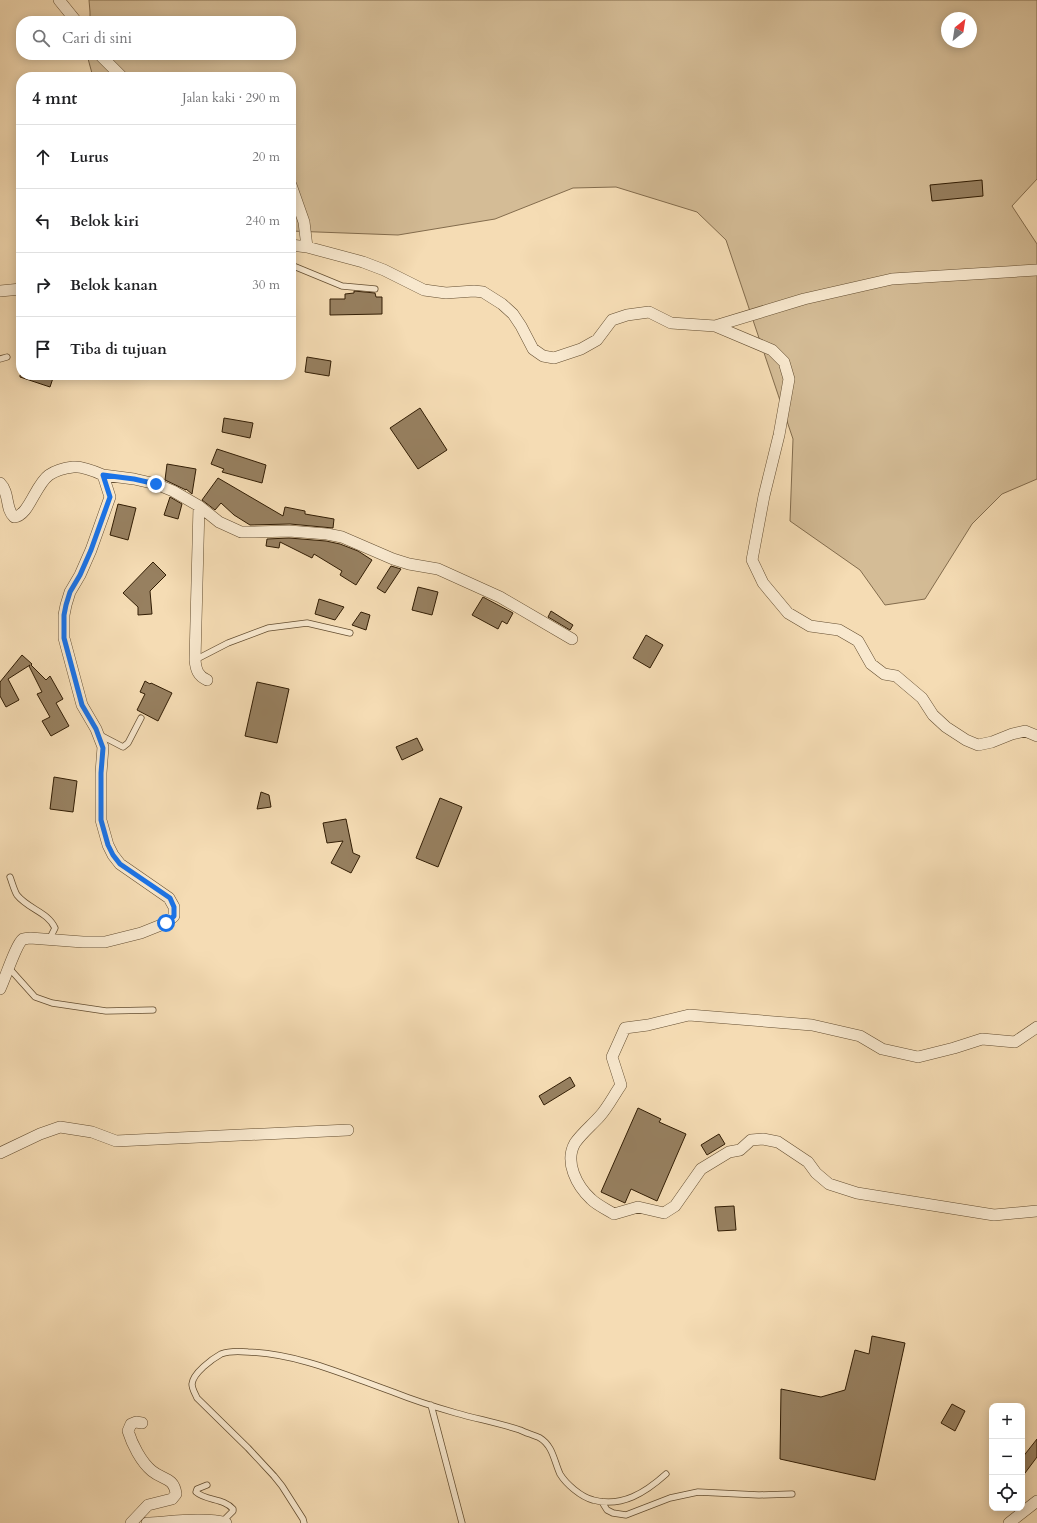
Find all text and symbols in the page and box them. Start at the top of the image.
north arrow [941,12,977,48]
search box [16,16,296,60]
icon: search [30,27,52,49]
text: Cari di sini [62,28,132,48]
text: 4 mnt [32,87,77,110]
text: Jalan kaki · 290 m [182,89,280,107]
icon: ahead [32,146,54,168]
text: Lurus [70,147,109,167]
text: 20 m [252,148,280,166]
icon: left [32,210,54,232]
text: Belok kiri [70,211,139,231]
text: 240 m [246,212,280,230]
icon: right [32,274,54,296]
text: Belok kanan [70,275,158,295]
text: 30 m [252,276,280,294]
icon: arrive [32,338,54,360]
text: Tiba di tujuan [70,339,167,359]
route end [147,475,165,493]
route start [157,914,175,932]
map controls [989,1403,1025,1511]
button: + [989,1403,1025,1439]
button: − [989,1439,1025,1475]
button: locate [989,1475,1025,1511]

